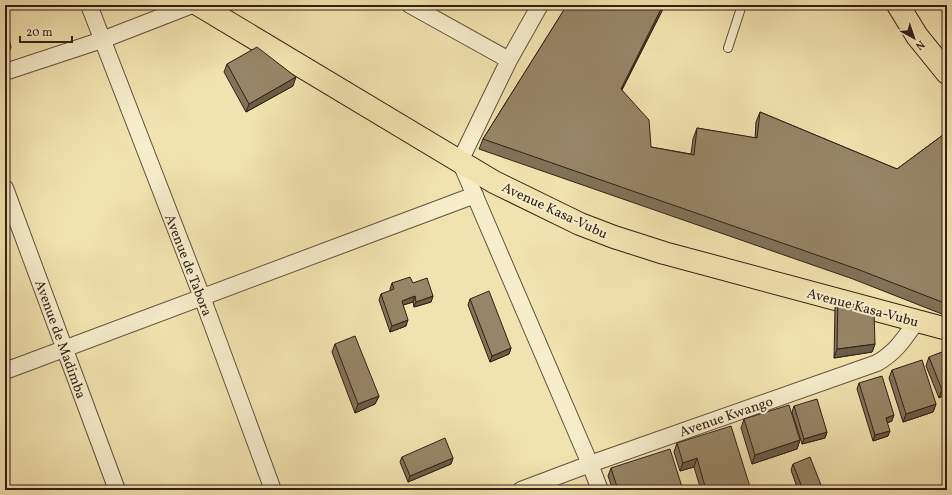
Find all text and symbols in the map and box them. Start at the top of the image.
scale bar [20,18,72,44]
north arrow [894,18,934,58]
text: 20 m [26,25,53,41]
text: N [912,36,927,53]
street label: Avenue Kasa-Vubu [498,179,610,244]
street label: Avenue de Tabora [159,212,216,319]
street label: Avenue de Madimba [29,278,90,402]
street label: Avenue Kasa-Vubu [805,284,921,332]
street label: Avenue Kwango [677,393,776,442]

